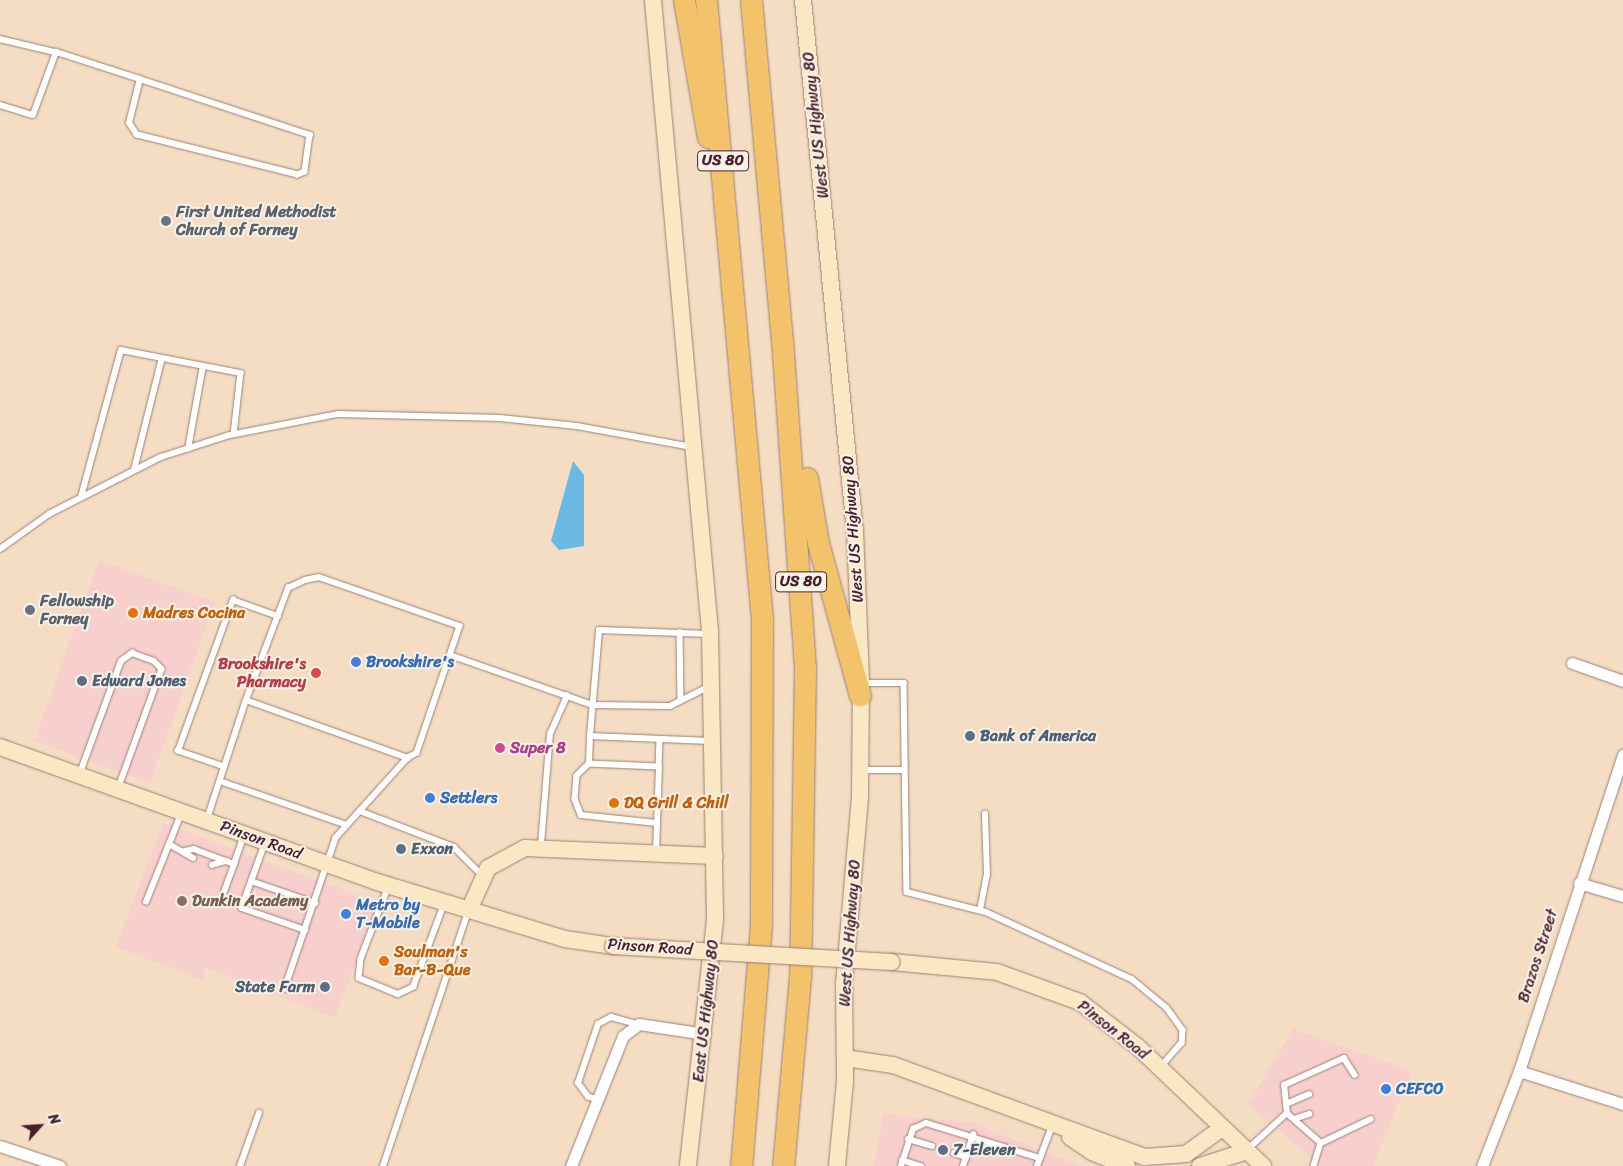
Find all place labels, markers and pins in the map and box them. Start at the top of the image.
place label: First United Methodist Church of Forney [176,202,337,240]
marker: First United Methodist Church of Forney [160,215,172,227]
place label: Fellowship Forney [40,591,114,629]
place label: Madres Cocina [143,603,245,623]
marker: Fellowship Forney [24,604,36,616]
marker: Madres Cocina [127,607,139,619]
place label: Brookshire's [366,652,454,672]
place label: Brookshire's Pharmacy [218,654,306,692]
marker: Brookshire's [350,656,362,668]
marker: Brookshire's Pharmacy [310,667,322,679]
place label: Edward Jones [92,671,187,691]
marker: Edward Jones [76,675,88,687]
place label: Bank of America [980,726,1097,746]
marker: Bank of America [964,730,976,742]
place label: Super 8 [510,738,566,758]
marker: Super 8 [494,742,506,754]
place label: Settlers [440,788,497,808]
marker: Settlers [424,792,436,804]
place label: DQ Grill & Chill [624,793,729,813]
marker: DQ Grill & Chill [608,797,620,809]
place label: Exxon [411,839,453,859]
marker: Exxon [395,843,407,855]
place label: Dunkin Academy [192,891,308,911]
marker: Dunkin Academy [176,895,188,907]
place label: Metro by T-Mobile [356,895,420,933]
marker: Metro by T-Mobile [340,908,352,920]
place label: Soulman's Bar-B-Que [394,942,470,980]
marker: Soulman's Bar-B-Que [378,955,390,967]
place label: State Farm [235,977,315,997]
marker: State Farm [319,981,331,993]
place label: CEFCO [1396,1079,1444,1099]
marker: CEFCO [1380,1083,1392,1095]
place label: 7-Eleven [953,1140,1016,1160]
marker: 7-Eleven [937,1144,949,1156]

